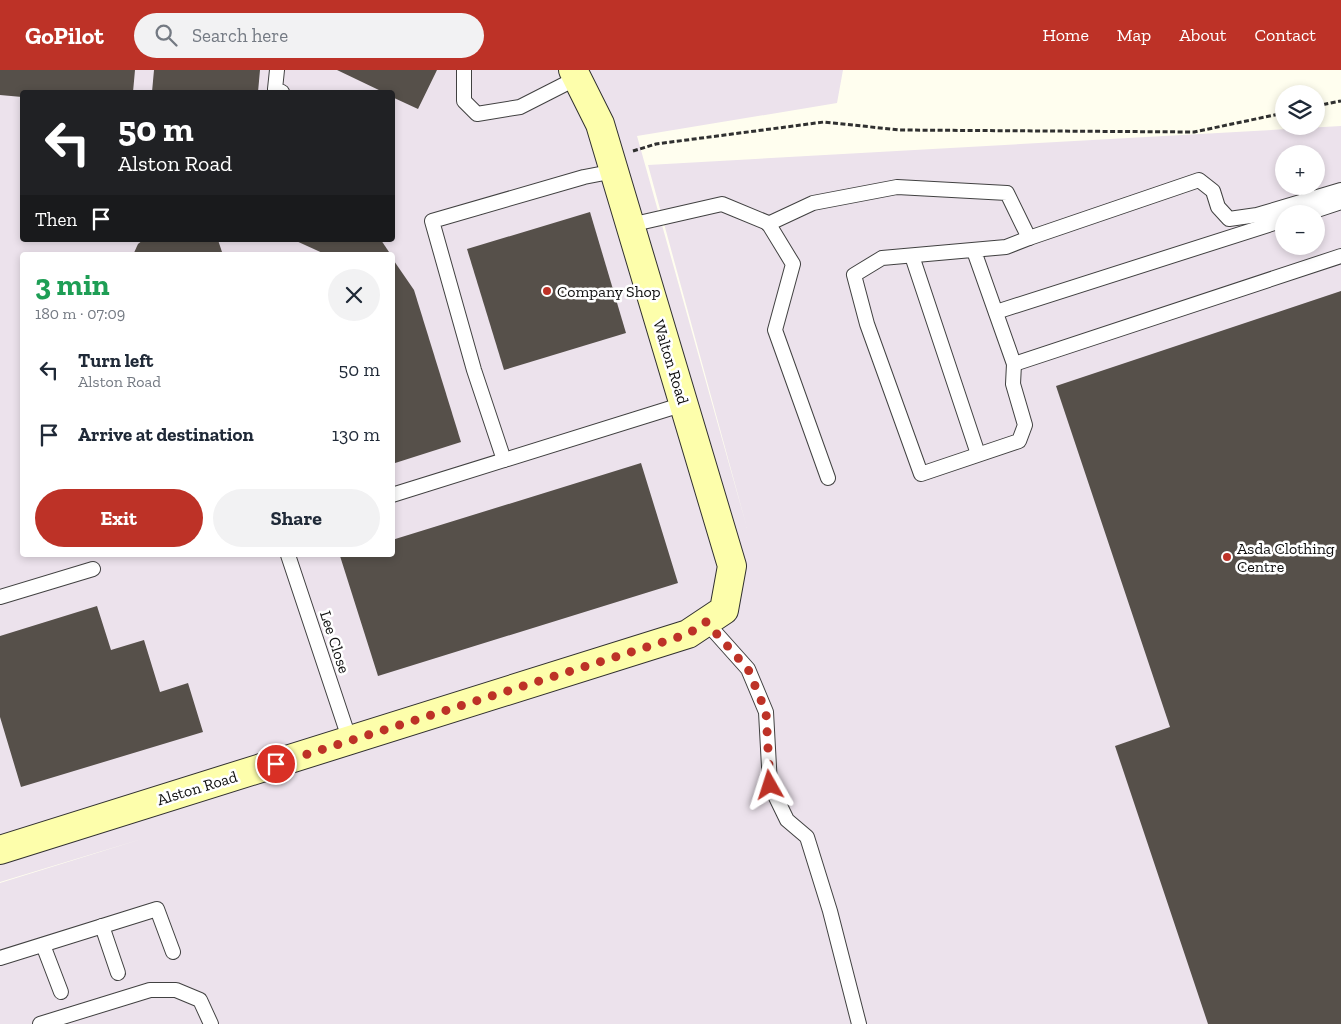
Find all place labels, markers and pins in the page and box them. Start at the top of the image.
place label: Company Shop [557,282,661,301]
marker: Company Shop [541,285,553,297]
place label: Asda Clothing Centre [1237,539,1335,576]
marker: Asda Clothing Centre [1221,551,1233,563]
pin [255,743,297,785]

